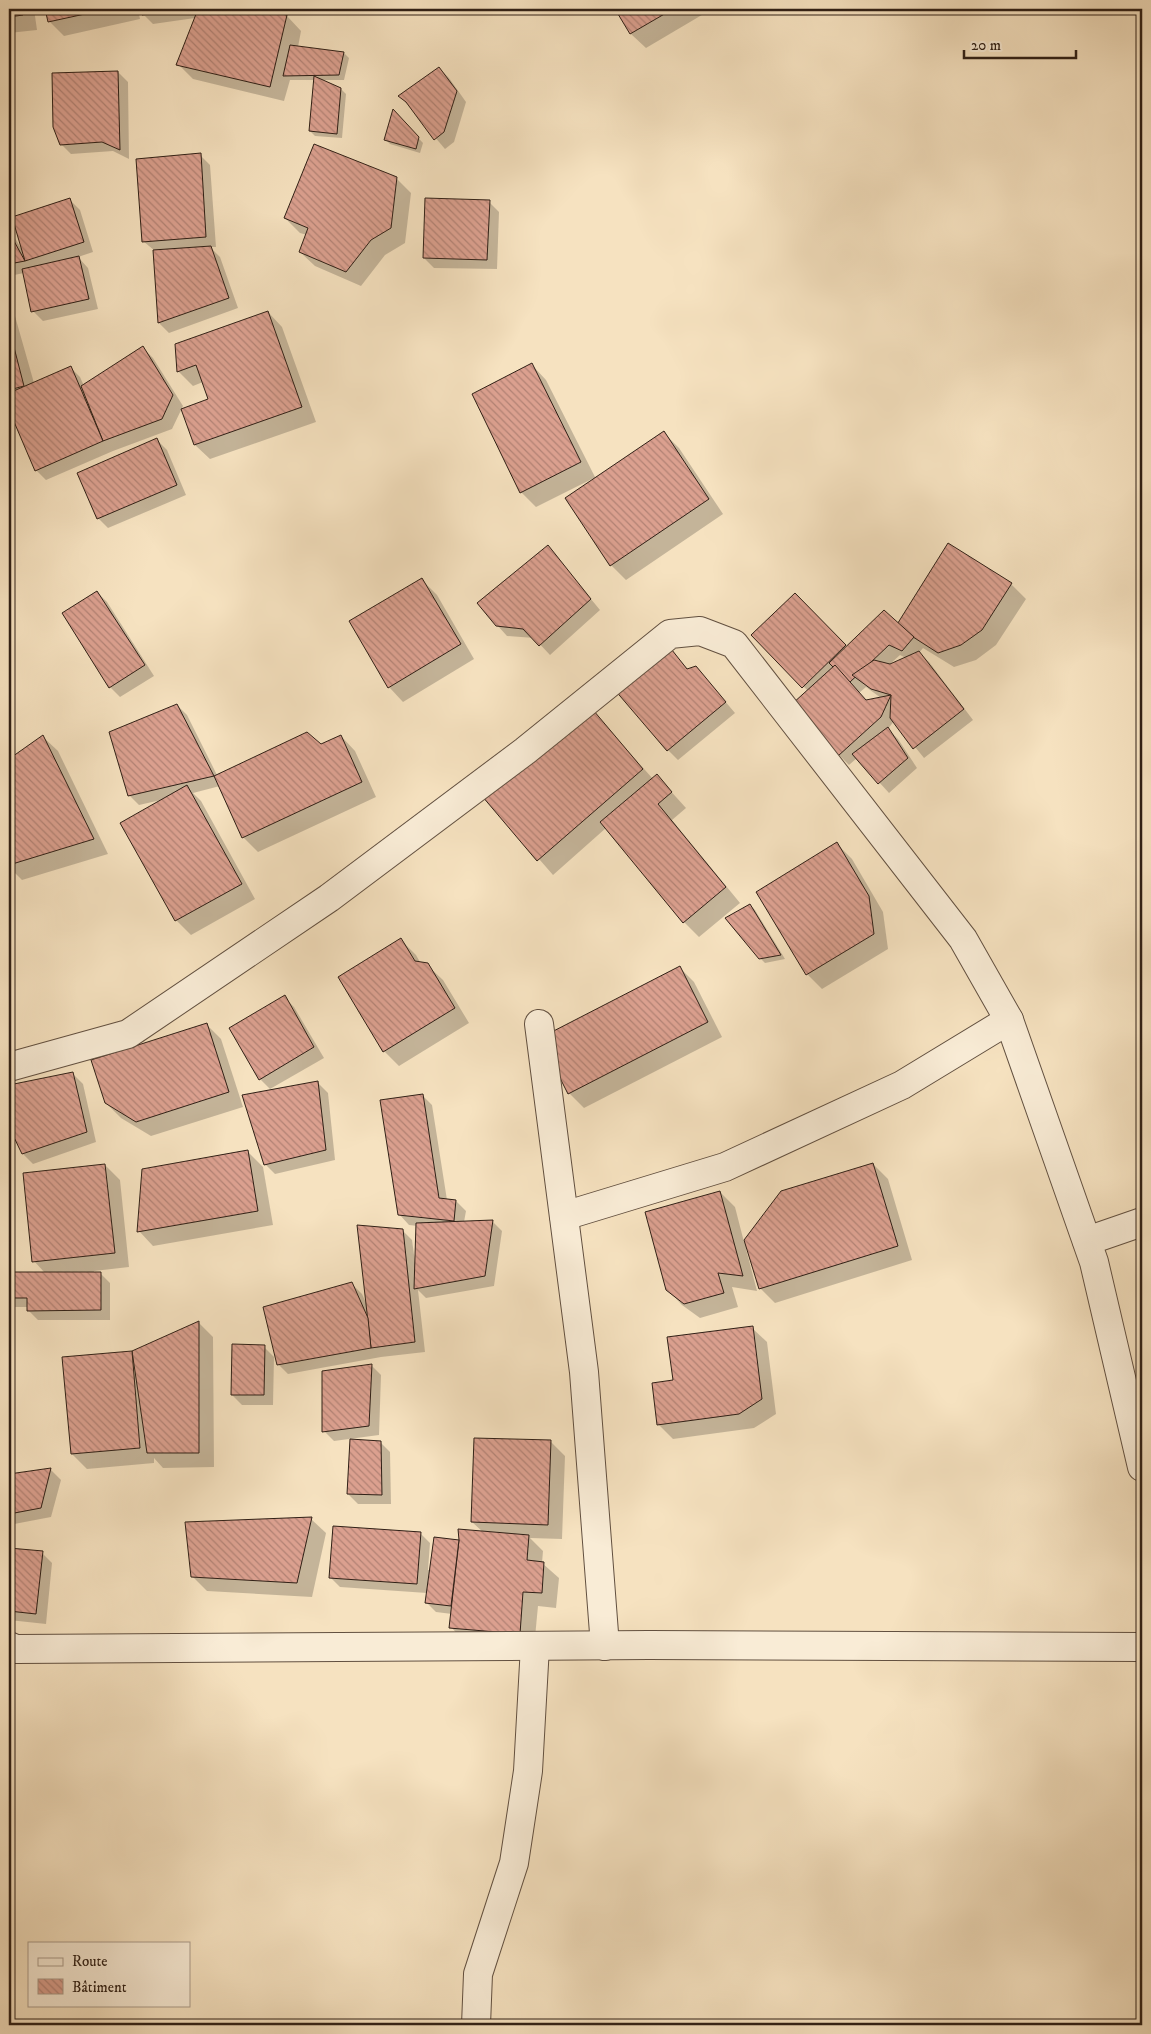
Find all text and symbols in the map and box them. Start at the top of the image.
scale bar [964,28,1076,60]
text: 20 m [971,36,1001,55]
legend [28,1942,190,2006]
text: Route [72,1952,107,1971]
text: Bâtiment [72,1978,127,1997]

